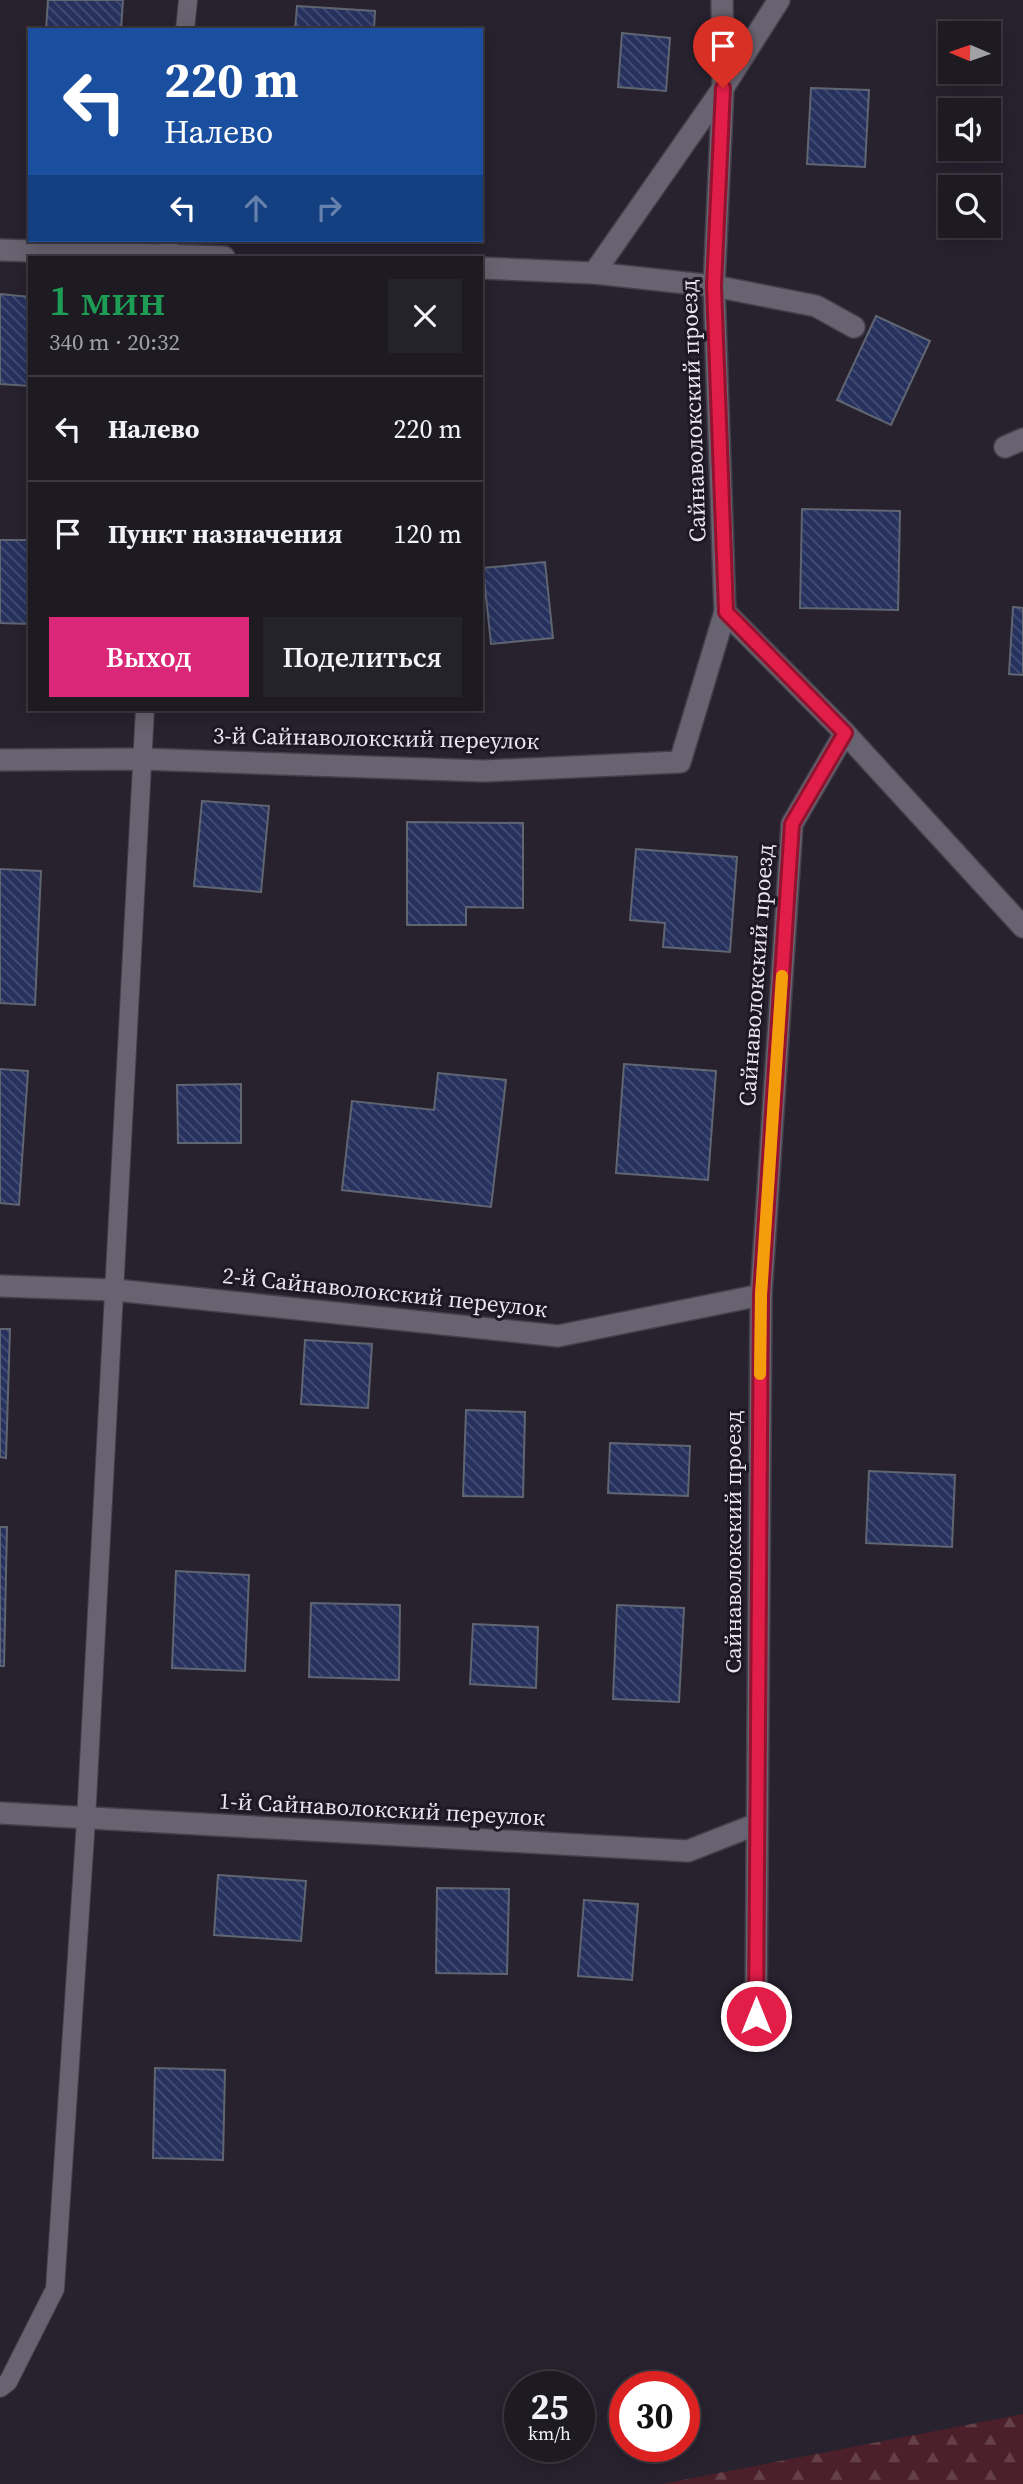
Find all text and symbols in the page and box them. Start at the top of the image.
pin [693,16,753,88]
north arrow [938,21,1001,84]
map controls [938,21,1001,238]
icon: arrive [704,27,742,65]
text: 220 m [164,46,299,113]
icon: left [49,56,140,147]
button: sound [938,98,1001,161]
text: Налево [164,110,273,154]
button: search [938,175,1001,238]
icon: left [164,189,202,227]
icon: ahead [237,189,275,227]
icon: right [310,189,348,227]
text: 1 мин [49,271,166,329]
button: close [388,279,462,353]
street label: Сайнаволокский проезд [672,279,714,543]
text: 340 m · 20:32 [49,326,180,358]
icon: left [49,410,87,448]
text: Налево [108,411,199,447]
text: 220 m [394,411,462,447]
icon: arrive [49,515,87,553]
text: Пункт назначения [108,516,342,552]
text: 120 m [394,516,462,552]
button: Выход [49,617,249,697]
button: Поделиться [263,617,462,697]
street label: 3-й Сайнаволокский переулок [212,719,540,757]
street label: Сайнаволокский проезд [731,843,781,1107]
street label: 2-й Сайнаволокский переулок [221,1259,549,1325]
street label: Сайнаволокский проезд [717,1411,749,1673]
street label: 1-й Сайнаволокский переулок [218,1784,546,1834]
position arrow [719,1979,793,2053]
speed limit sign: 30 [609,2371,700,2462]
text: 25 [531,2383,568,2431]
text: km/h [528,2421,571,2446]

